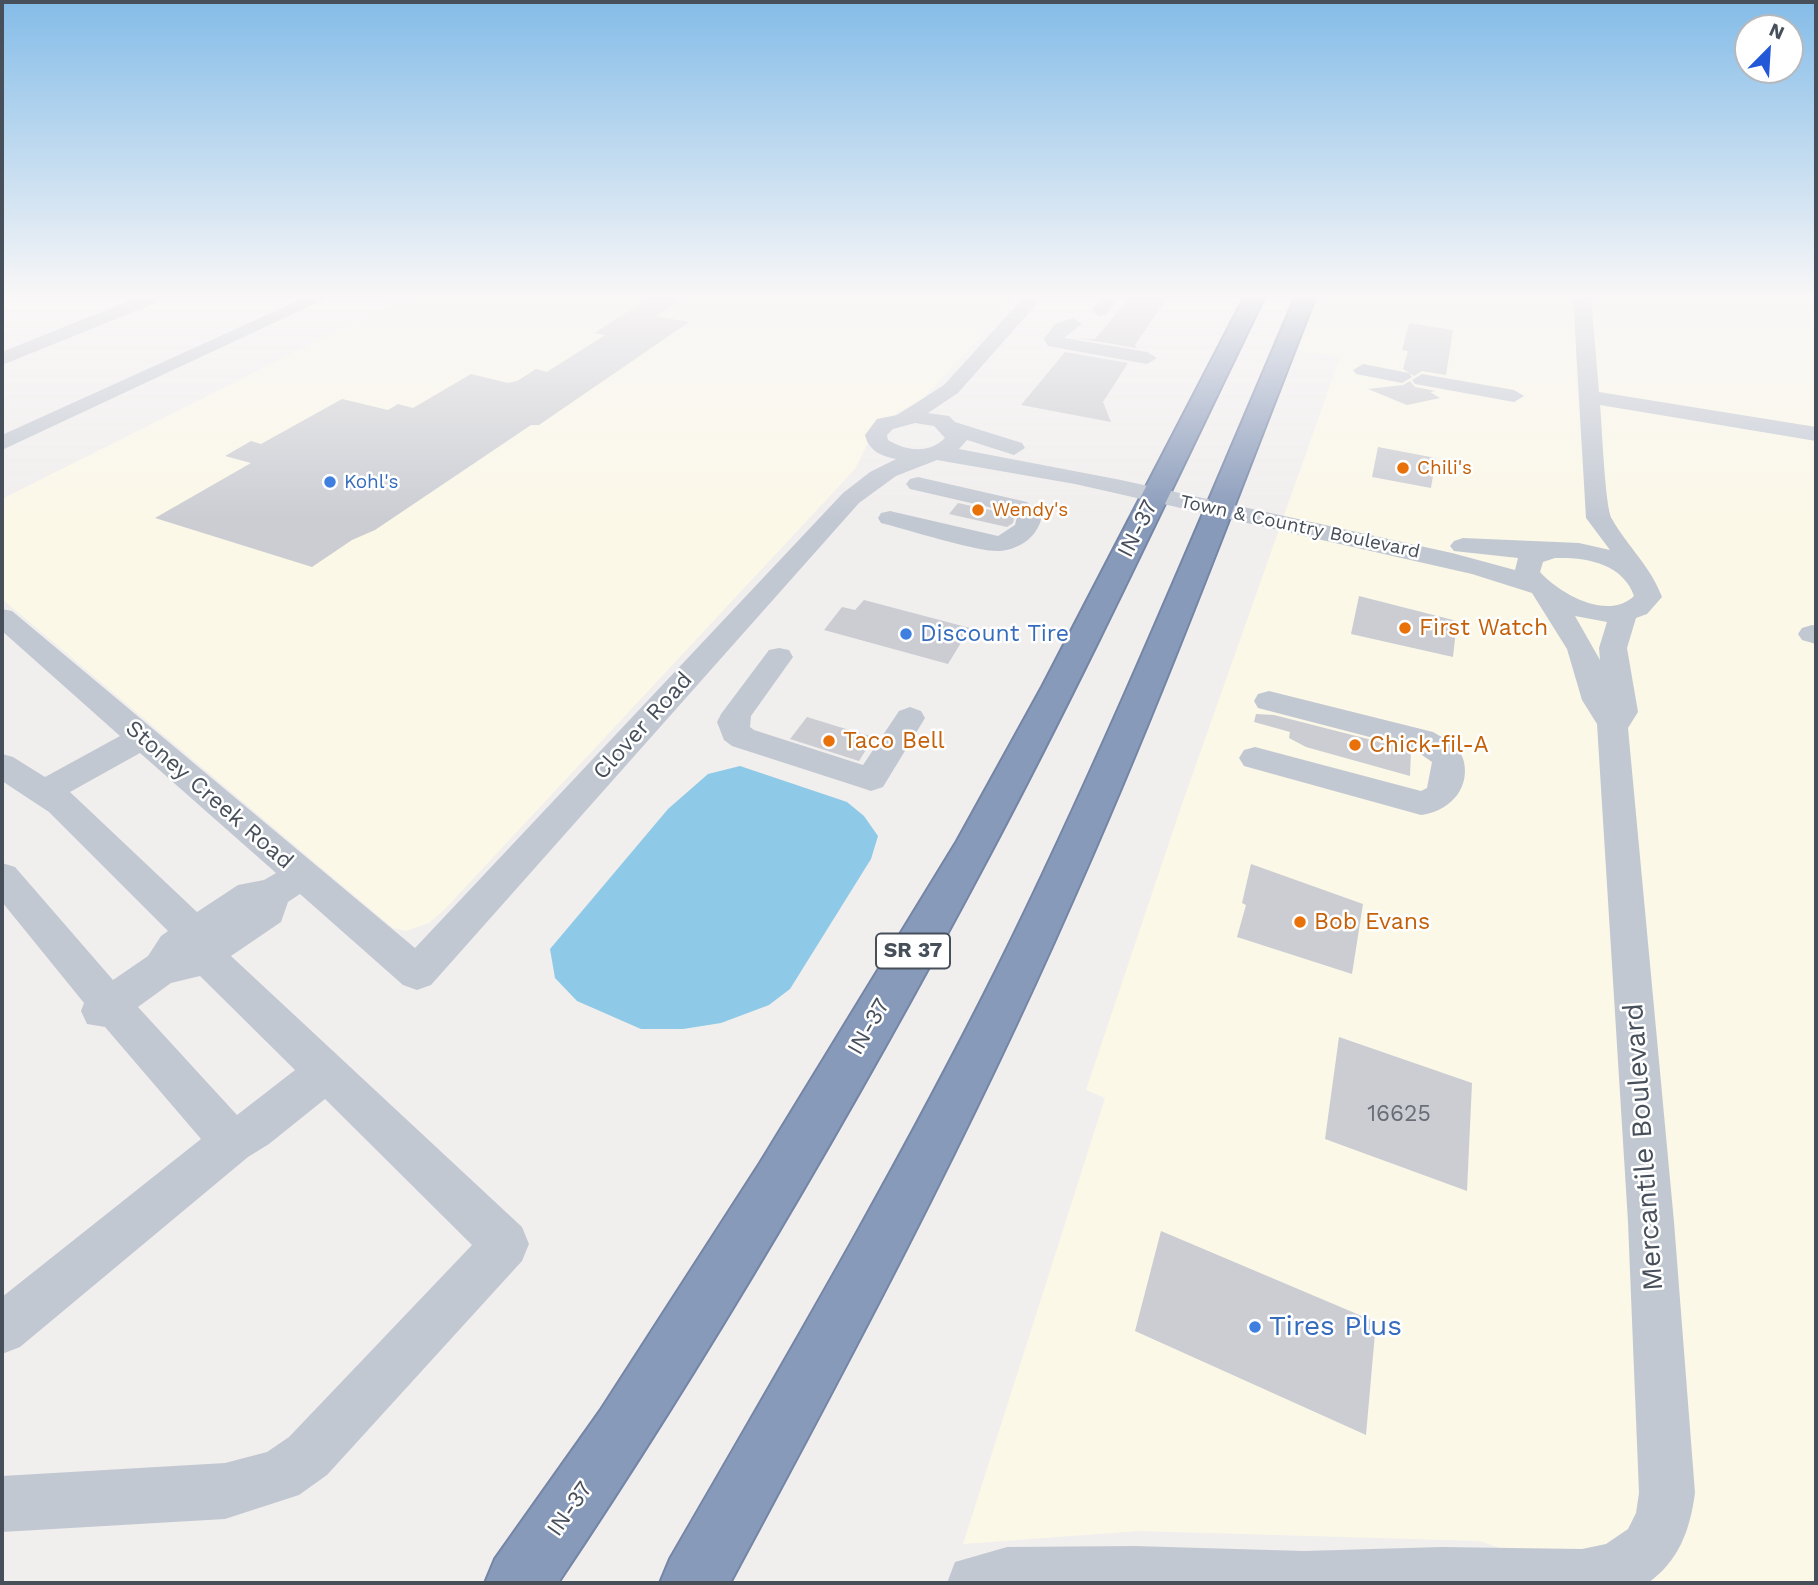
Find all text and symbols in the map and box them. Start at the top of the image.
north arrow [1734,14,1804,84]
text: N [1766,18,1788,45]
place label: Chili's [1417,457,1472,479]
marker: Chili's [1395,460,1411,476]
place label: Kohl's [344,471,398,493]
marker: Kohl's [322,474,338,490]
street label: Town & Country Boulevard [1178,490,1422,564]
street label: IN-37 [1112,496,1164,562]
place label: Wendy's [992,499,1068,521]
marker: Wendy's [970,502,986,518]
place label: First Watch [1419,614,1548,642]
place label: Discount Tire [920,620,1069,648]
marker: First Watch [1397,620,1413,636]
marker: Discount Tire [898,626,914,642]
street label: Clover Road [588,667,698,785]
street label: Stoney Creek Road [119,715,299,875]
place label: Taco Bell [843,727,944,755]
place label: Chick-fil-A [1369,731,1489,759]
marker: Taco Bell [821,733,837,749]
marker: Chick-fil-A [1347,737,1363,753]
place label: Bob Evans [1314,908,1430,936]
marker: Bob Evans [1292,914,1308,930]
road number: SR 37 [876,934,950,968]
street label: IN-37 [842,994,896,1060]
street label: Mercantile Boulevard [1617,1002,1671,1292]
house number: 16625 [1367,1100,1431,1128]
place label: Tires Plus [1269,1310,1402,1344]
marker: Tires Plus [1247,1319,1263,1335]
street label: IN-37 [541,1476,599,1542]

